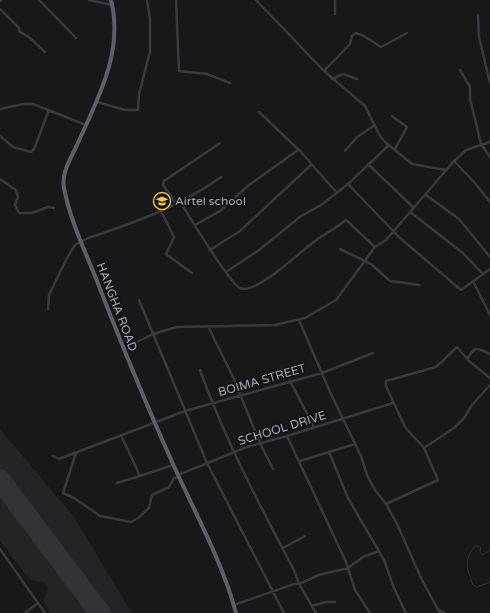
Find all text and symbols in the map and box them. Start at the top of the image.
school or university icon: Airtel school [152,191,172,211]
place label: Airtel school [175,194,246,208]
street label: HANGHA ROAD [94,261,140,353]
street label: BOIMA STREET [217,361,308,399]
street label: SCHOOL DRIVE [236,408,328,448]

